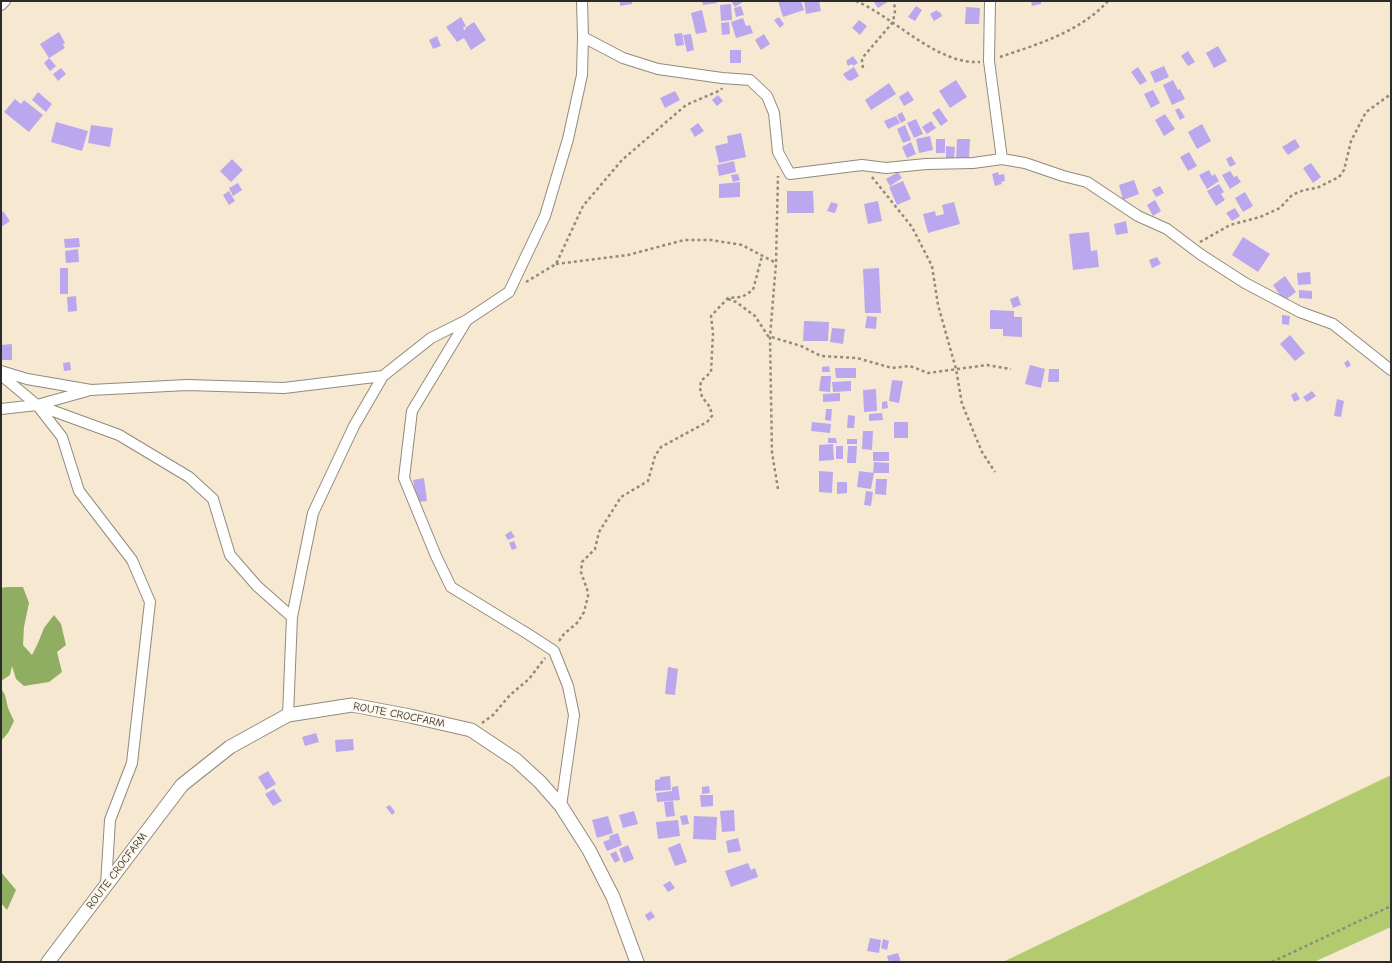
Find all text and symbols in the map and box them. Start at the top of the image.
street label: ROUTE CROCFARM [352,700,446,730]
street label: ROUTE CROCFARM [84,830,150,912]

